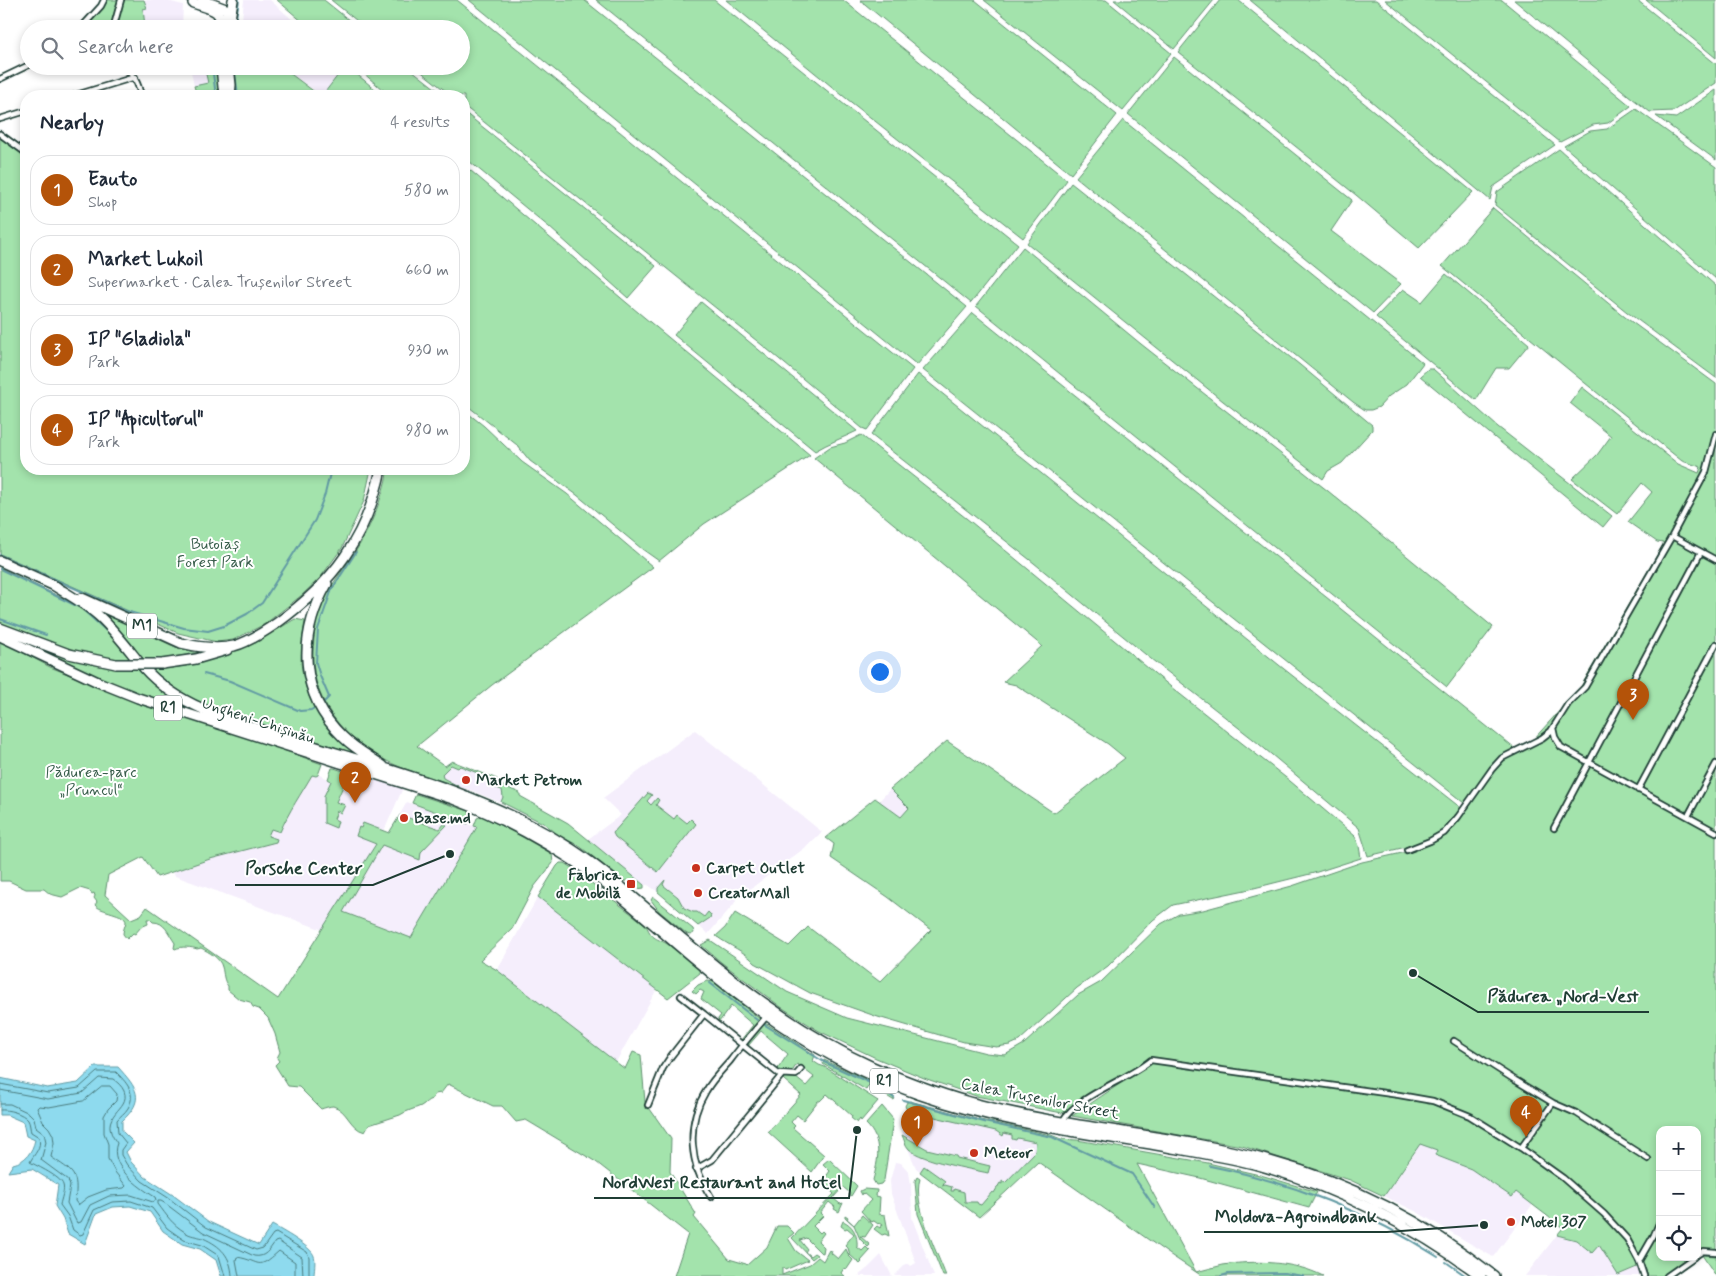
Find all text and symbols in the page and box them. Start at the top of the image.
search box [20,20,470,75]
icon: search [38,34,66,62]
text: Search here [78,35,174,60]
text: Nearby [40,109,104,137]
text: 4 results [390,112,450,133]
text: Eauto [88,167,137,192]
text: 1 [53,180,61,201]
text: 580 m [404,180,449,201]
text: Shop [88,192,117,213]
text: Market Lukoil [88,247,203,272]
text: 2 [53,260,61,281]
text: 660 m [405,260,449,281]
text: Supermarket · Calea Trușenilor Street [88,272,352,293]
text: IP "Gladiola" [88,327,191,352]
text: 3 [53,340,61,361]
text: 930 m [408,340,449,361]
text: Park [88,352,120,373]
text: IP "Apicultorul" [88,407,204,432]
text: 4 [52,420,62,441]
text: 980 m [406,420,449,441]
text: Park [88,432,120,453]
park label: Butoiaș Forest Park [177,534,253,573]
road number: M1 [127,614,157,638]
your location [867,659,893,685]
pin: 3 [1617,679,1649,720]
street label: Ungheni-Chișinău [199,693,317,750]
road number: R1 [154,696,182,720]
park label: Pădurea-parc „Pruncul“ [45,762,137,801]
pin: 2 [339,762,371,803]
place label: Market Petrom [476,770,583,791]
marker: Market Petrom [460,774,472,786]
place label: Base.md [414,808,471,829]
marker: Base.md [398,812,410,824]
callout: Porsche Center [235,852,373,885]
text: Porsche Center [245,857,363,881]
place label: Carpet Outlet [706,858,805,879]
marker: Carpet Outlet [690,862,702,874]
place label: Fabrica de Mobilă [556,865,621,904]
marker: Fabrica de Mobilă [625,878,637,890]
place label: CreatorMall [708,883,790,904]
marker: CreatorMall [692,887,704,899]
callout: Pădurea „Nord-Vest [1478,979,1649,1012]
text: Pădurea „Nord-Vest [1487,985,1639,1009]
road number: R1 [870,1068,898,1094]
street label: Calea Trușenilor Street [959,1073,1121,1125]
pin: 4 [1510,1096,1542,1137]
pin: 1 [901,1106,933,1147]
map controls [1656,1126,1701,1261]
button: + [1656,1126,1701,1171]
place label: Meteor [984,1143,1033,1164]
marker: Meteor [968,1147,980,1159]
callout: NordWest Restaurant and Hotel [594,1165,849,1198]
text: NordWest Restaurant and Hotel [602,1171,842,1195]
button: − [1656,1171,1701,1216]
callout: Moldova-Agroindbank [1204,1199,1387,1232]
text: Moldova-Agroindbank [1215,1205,1378,1229]
place label: Motel 307 [1521,1212,1587,1233]
marker: Motel 307 [1505,1216,1517,1228]
button: locate [1656,1216,1701,1261]

